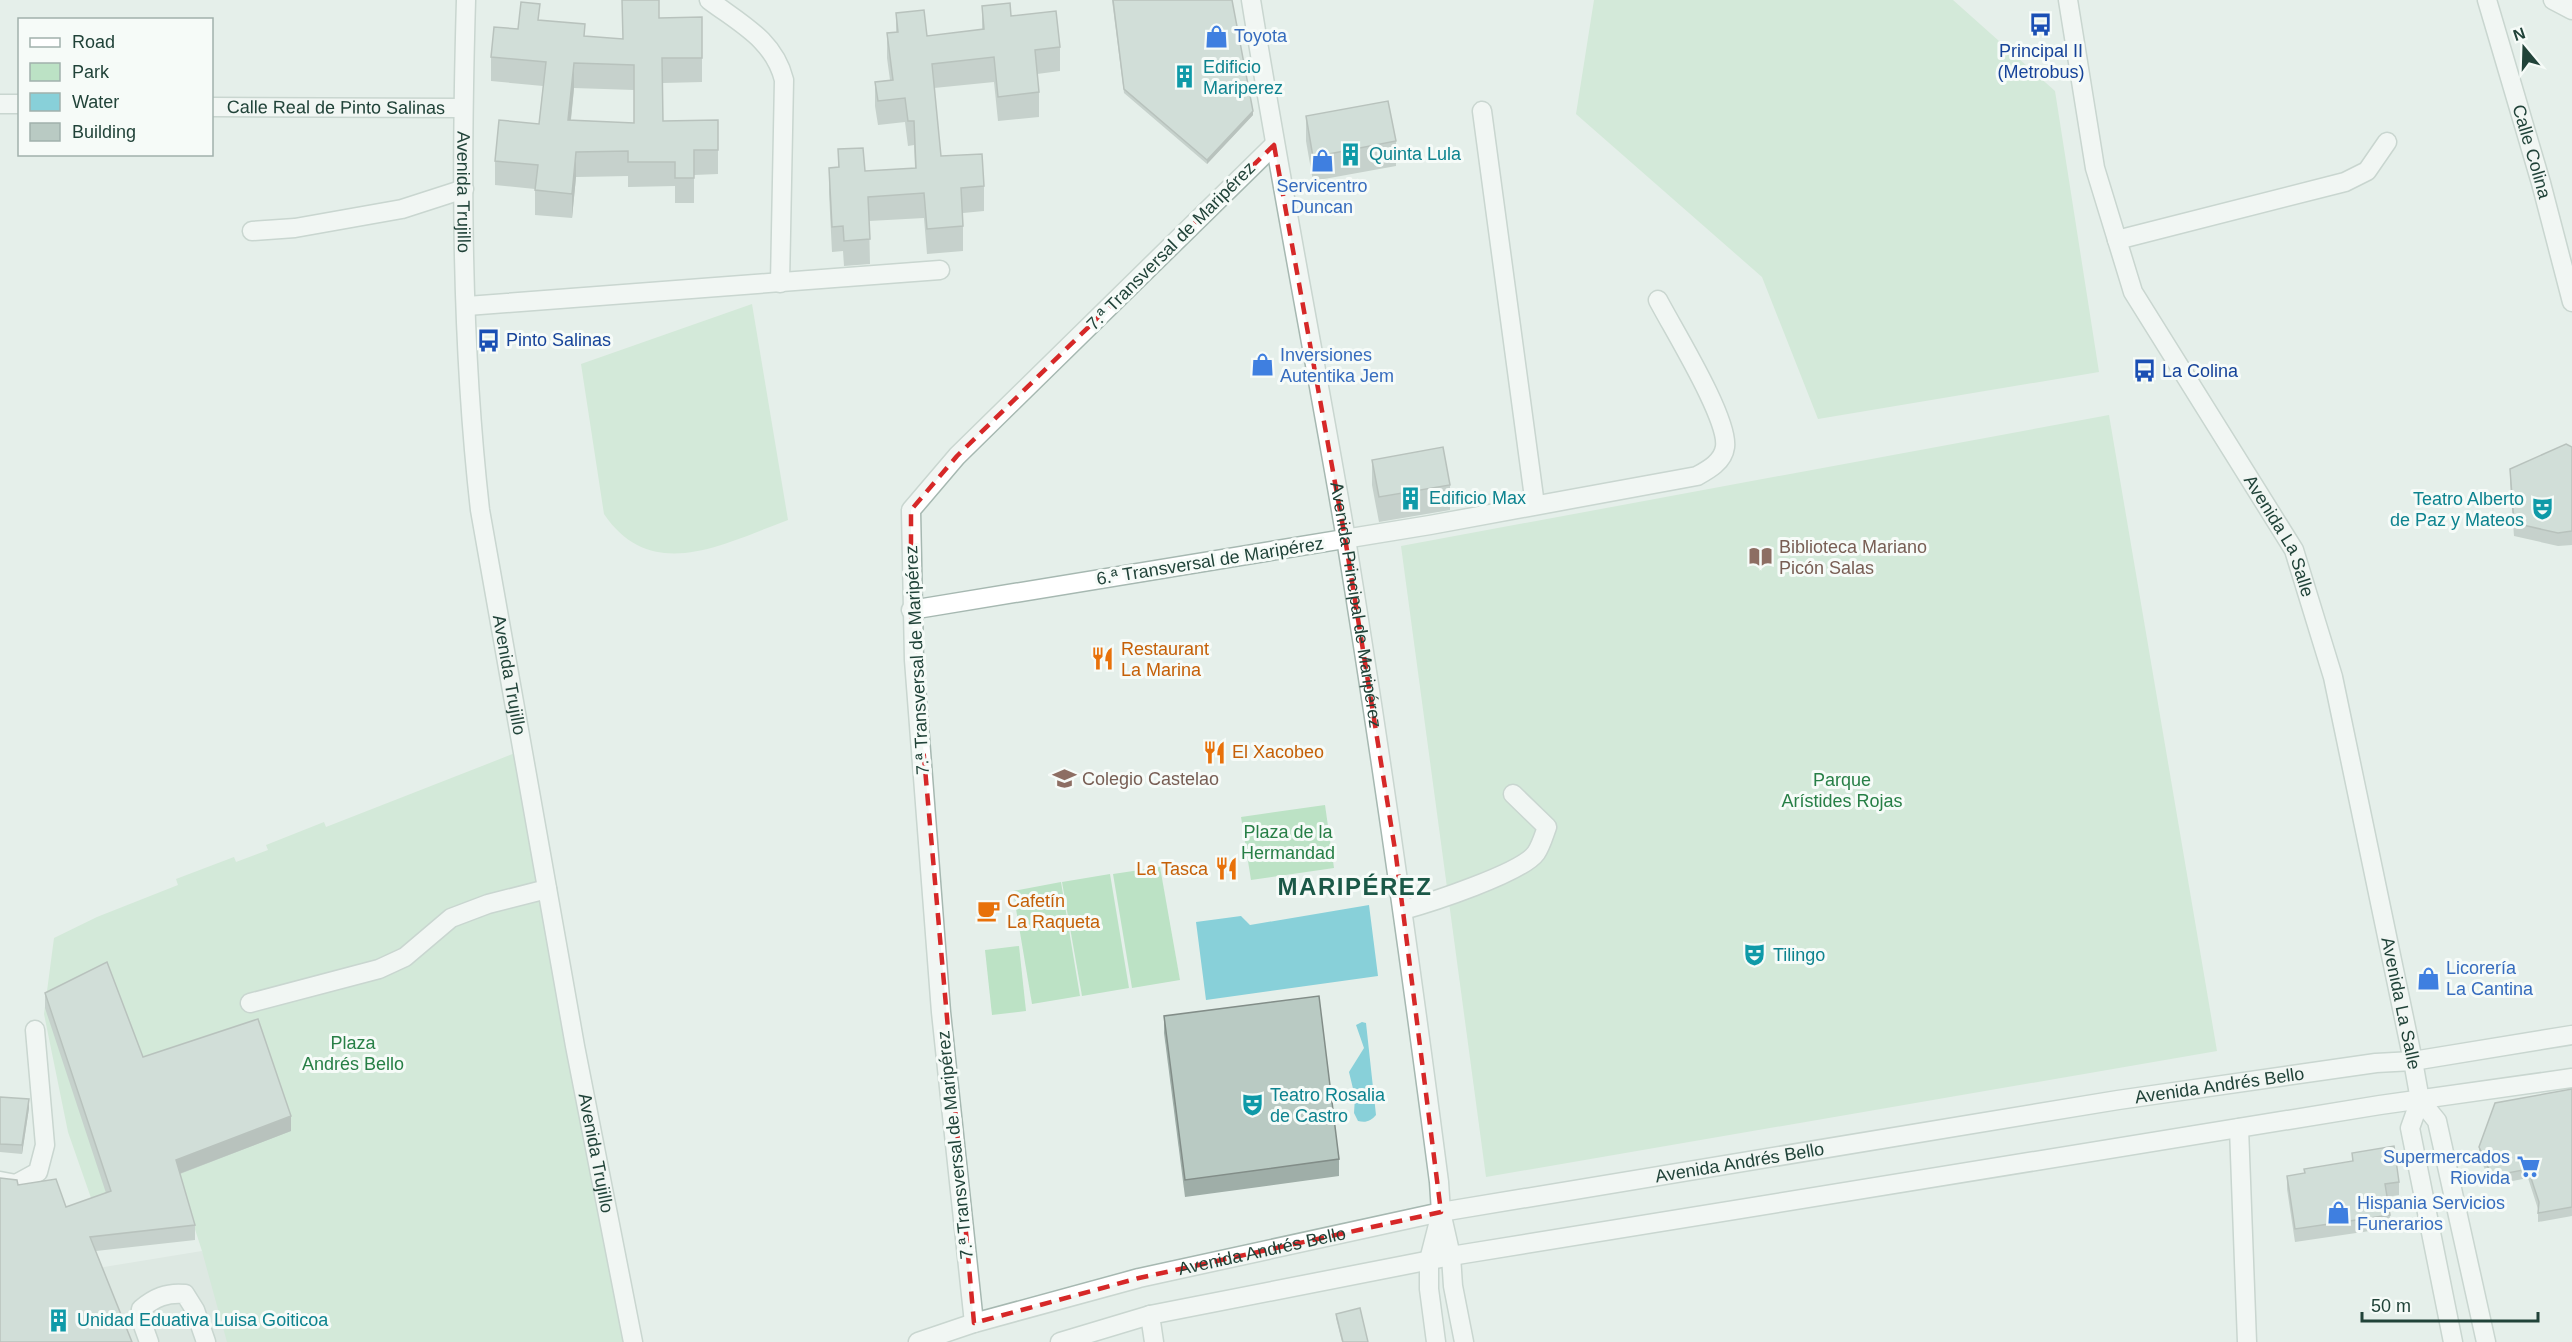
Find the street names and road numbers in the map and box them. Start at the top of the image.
street label: Calle Real de Pinto Salinas [227,97,445,118]
street label: Calle Colina [2508,102,2555,202]
street label: Avenida Trujillo [453,131,474,253]
street label: 7.ª Transversal de Maripérez [1083,158,1259,334]
street label: Avenida La Salle [2240,471,2318,599]
street label: Avenida Principal de Maripérez [1326,480,1386,729]
street label: 6.ª Transversal de Maripérez [1095,533,1325,589]
street label: 7.ª Transversal de Maripérez [901,545,933,775]
street label: Avenida Trujillo [489,613,530,737]
street label: Avenida La Salle [2377,935,2424,1071]
street label: 7.ª Transversal de Maripérez [933,1030,977,1260]
street label: Avenida Andrés Bello [2133,1063,2305,1107]
street label: Avenida Trujillo [574,1091,617,1215]
street label: Avenida Andrés Bello [1654,1139,1826,1186]
street label: Avenida Andrés Bello [1176,1223,1348,1279]

